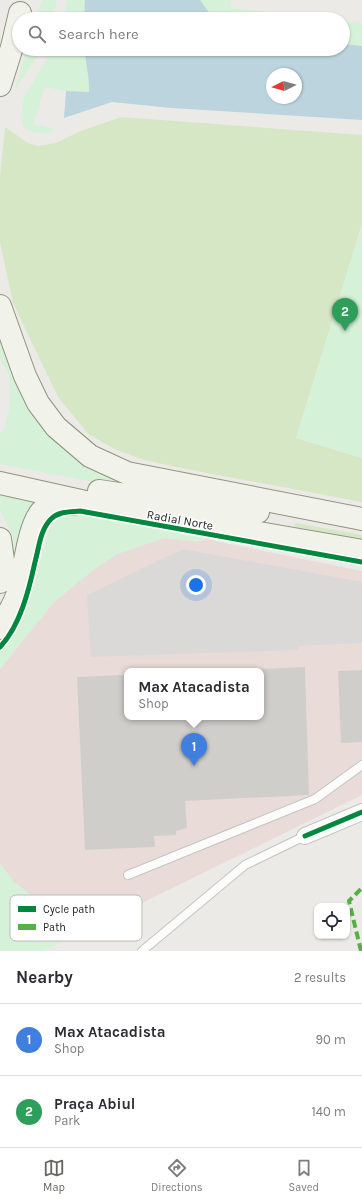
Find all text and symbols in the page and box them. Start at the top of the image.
search box [12,12,350,56]
icon: search [26,23,48,45]
text: Search here [58,25,139,43]
north arrow [266,68,302,104]
pin: 2 [332,298,358,331]
street label: Radial Norte [146,507,214,533]
your location [186,575,206,595]
popup [124,668,264,720]
text: Max Atacadista [138,678,250,696]
text: Shop [138,696,169,711]
pin: 1 [181,733,207,766]
legend [10,895,142,941]
text: Cycle path [43,903,95,916]
map controls [314,903,350,939]
button: locate [314,903,350,939]
text: Path [43,921,66,934]
text: Nearby [16,967,73,987]
text: 2 results [294,970,346,985]
text: Max Atacadista [54,1023,166,1041]
text: 1 [27,1032,31,1047]
text: 90 m [315,1032,346,1047]
text: Shop [54,1041,84,1056]
text: Praça Abiul [54,1095,135,1113]
text: 2 [25,1104,33,1119]
text: 140 m [311,1104,346,1119]
text: Park [54,1113,80,1128]
tab: Map [43,1157,65,1194]
tab: Directions [151,1157,203,1194]
tab: Saved [289,1157,319,1194]

